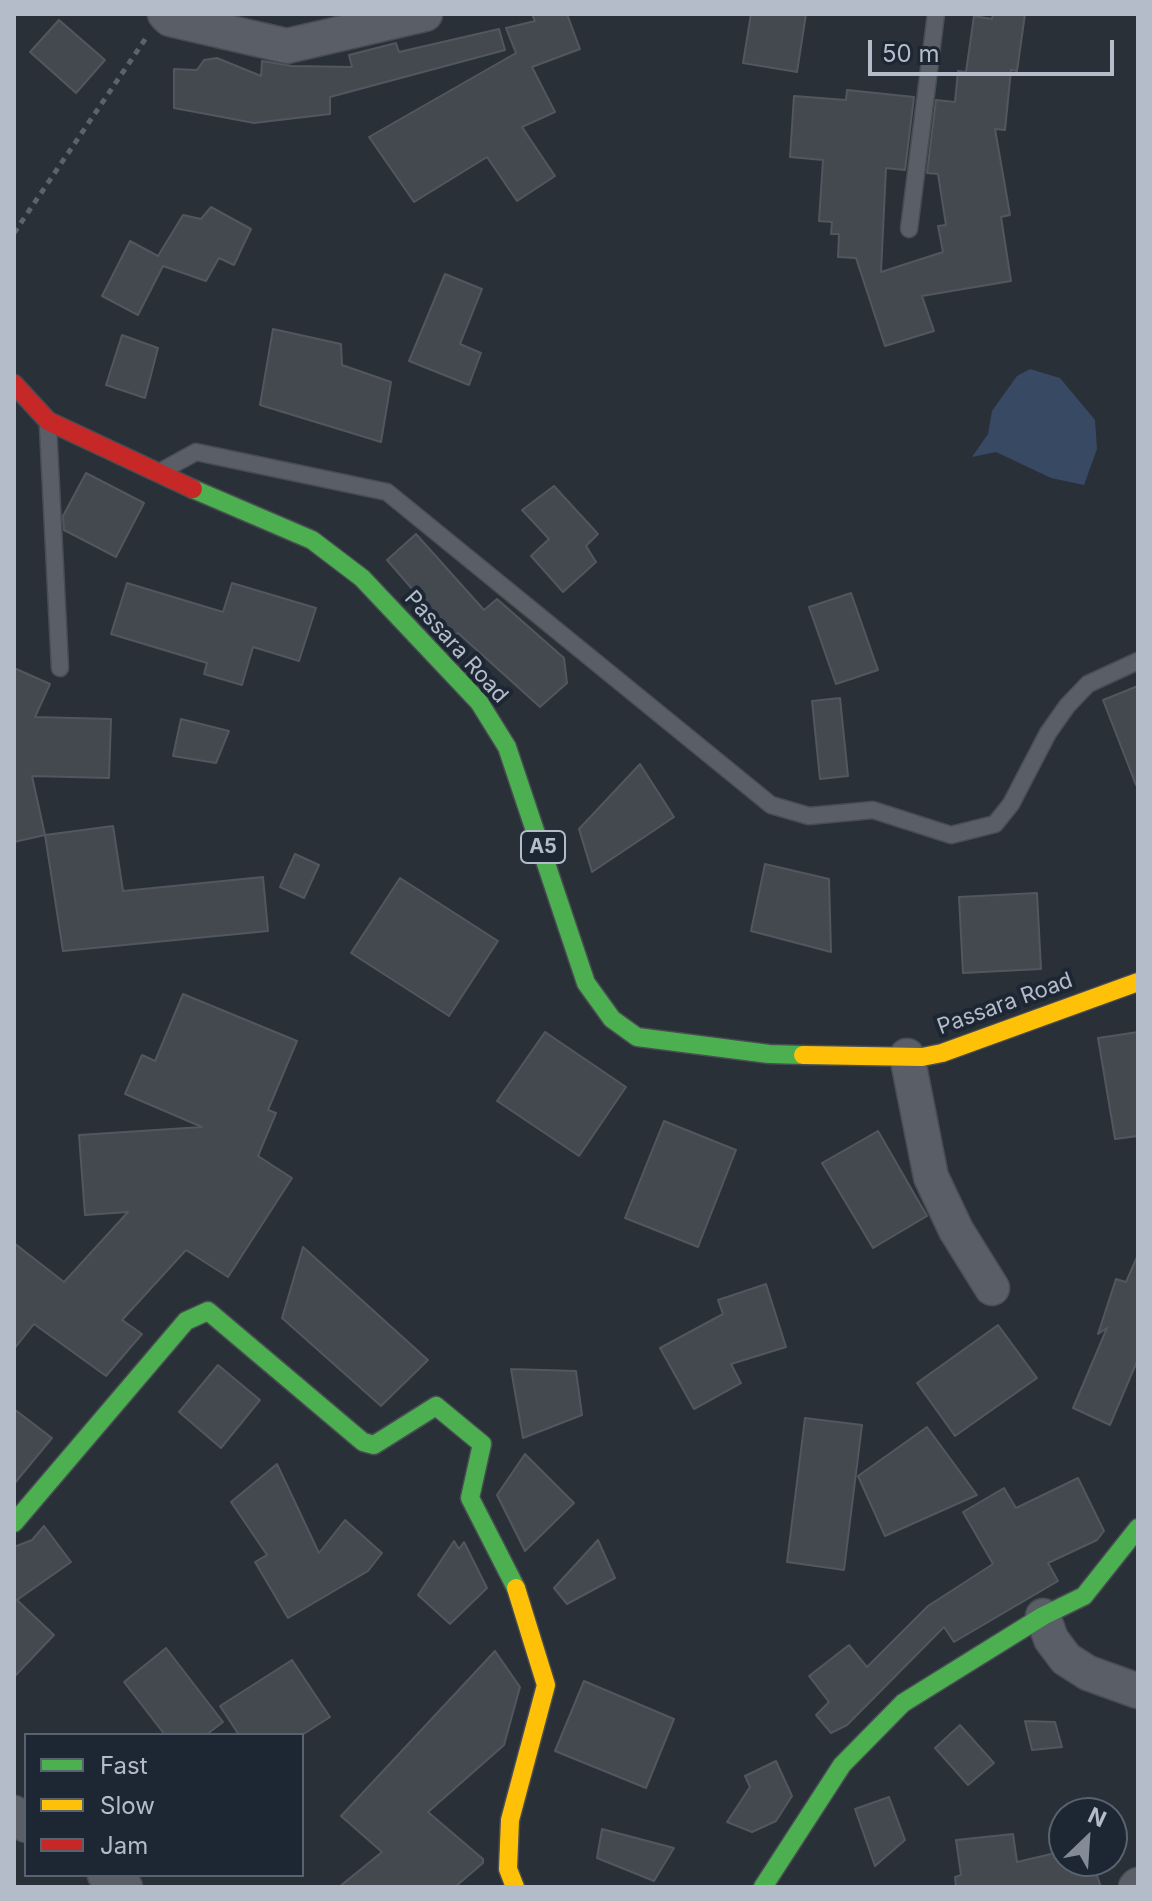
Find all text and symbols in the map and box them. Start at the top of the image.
scale bar [872,24,1118,74]
text: 50 m [882,39,940,68]
street label: Passara Road [399,585,513,709]
road number: A5 [521,831,565,863]
street label: Passara Road [934,967,1076,1041]
legend [24,1733,304,1877]
text: Fast [100,1751,148,1780]
text: Slow [100,1791,155,1820]
north arrow [1048,1797,1128,1877]
text: N [1084,1802,1110,1832]
text: Jam [100,1831,148,1860]

